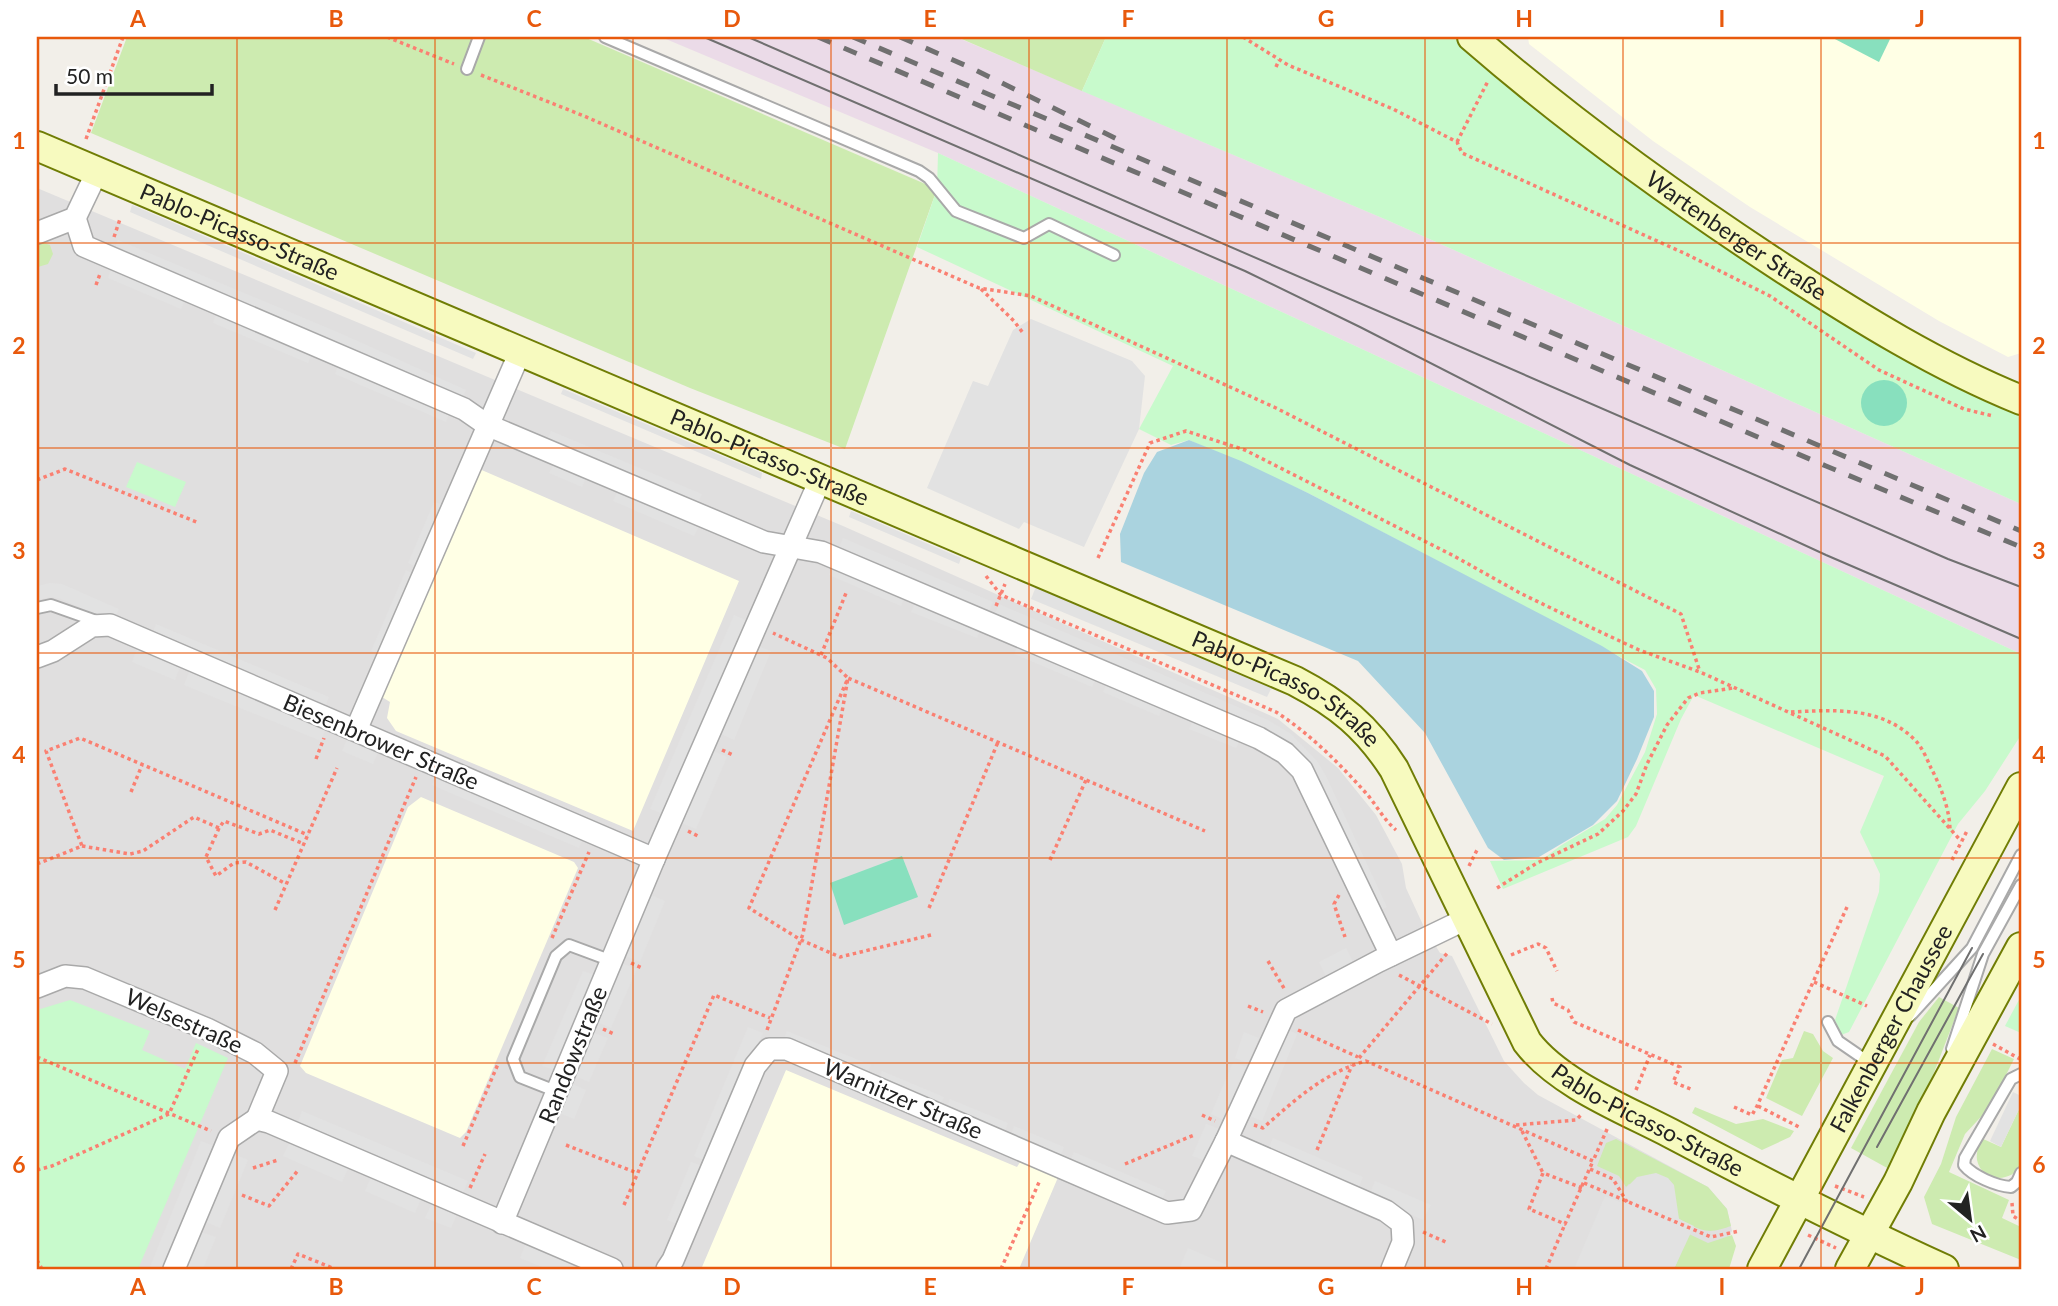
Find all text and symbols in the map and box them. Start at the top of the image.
text: A [129,4,147,32]
text: B [328,4,344,32]
text: C [526,4,542,32]
text: D [723,4,741,32]
text: E [923,4,937,32]
text: F [1121,4,1135,32]
text: G [1318,4,1334,32]
text: H [1515,4,1533,32]
text: I [1719,4,1725,32]
text: J [1915,4,1925,32]
scale bar [56,52,212,96]
text: 50 m [66,63,113,88]
text: 1 [12,126,26,154]
text: 1 [2032,126,2046,154]
street label: Wartenberger Straße [1641,164,1832,306]
street label: Pablo-Picasso-Straße [136,177,344,286]
text: 2 [12,331,26,359]
text: 2 [2032,331,2046,359]
street label: Pablo-Picasso-Straße [666,402,874,511]
text: 3 [12,536,26,564]
text: 3 [2032,536,2046,564]
street label: Pablo-Picasso-Straße [1188,624,1387,752]
street label: Biesenbrower Straße [279,687,484,795]
text: 4 [12,740,26,768]
text: 4 [2032,740,2046,768]
street label: Falkenberger Chaussee [1823,919,1958,1137]
text: 5 [12,945,26,973]
text: 5 [2032,945,2046,973]
street label: Welsestraße [121,982,247,1058]
street label: Randowstraße [532,982,612,1127]
street label: Warnitzer Straße [820,1052,987,1144]
street label: Pablo-Picasso-Straße [1546,1057,1749,1182]
text: 6 [12,1150,26,1178]
text: 6 [2032,1150,2046,1178]
north arrow [1936,1184,2006,1254]
text: N [1967,1221,1990,1248]
text: A [129,1272,147,1300]
text: B [328,1272,344,1300]
text: C [526,1272,542,1300]
text: D [723,1272,741,1300]
text: E [923,1272,937,1300]
text: F [1121,1272,1135,1300]
text: G [1318,1272,1334,1300]
text: H [1515,1272,1533,1300]
text: I [1719,1272,1725,1300]
text: J [1915,1272,1925,1300]

